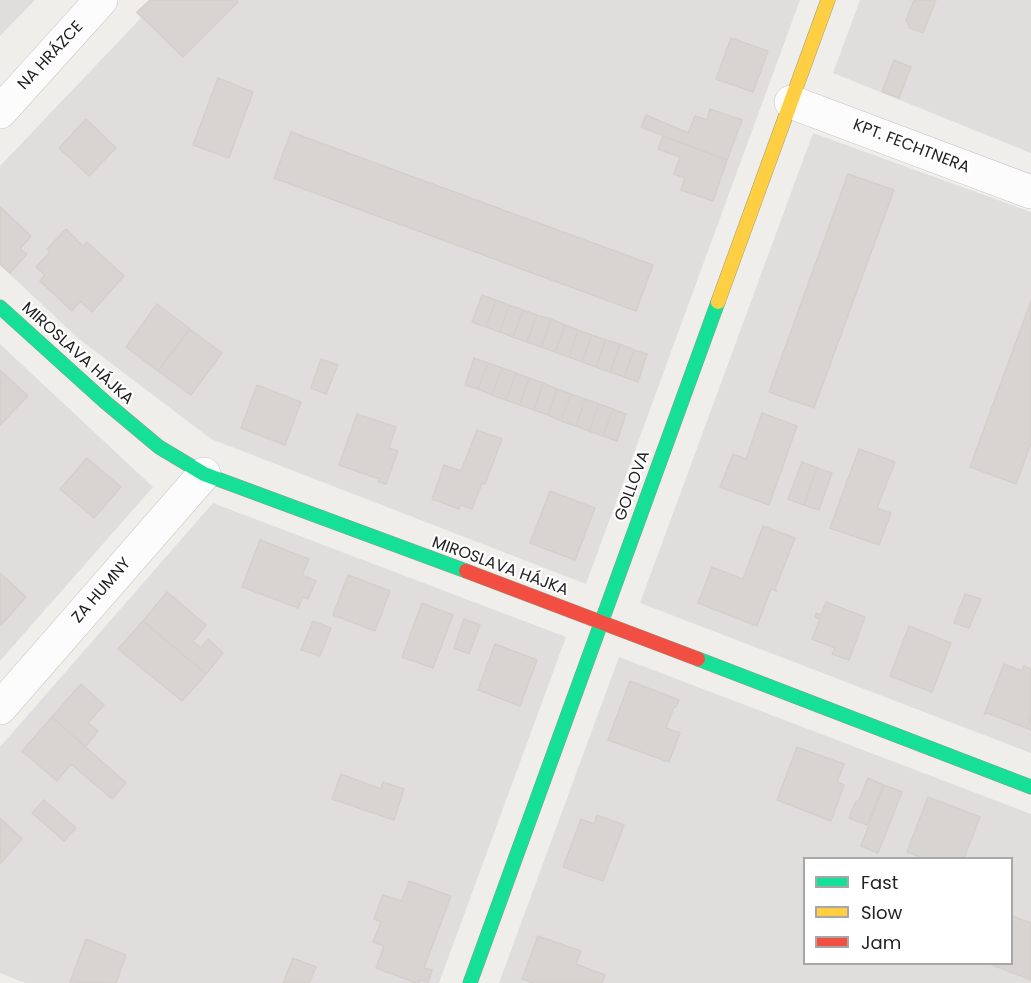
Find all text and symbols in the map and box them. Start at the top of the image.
street label: NA HRÁZCE [14,18,88,94]
street label: KPT. FECHTNERA [850,116,972,178]
street label: MIROSLAVA HÁJKA [17,299,137,409]
street label: GOLLOVA [611,448,655,524]
street label: MIROSLAVA HÁJKA [429,533,571,601]
street label: ZA HUMNY [69,555,135,627]
legend [803,857,1013,965]
text: Fast [861,870,898,895]
text: Slow [861,900,902,925]
text: Jam [861,930,901,955]

